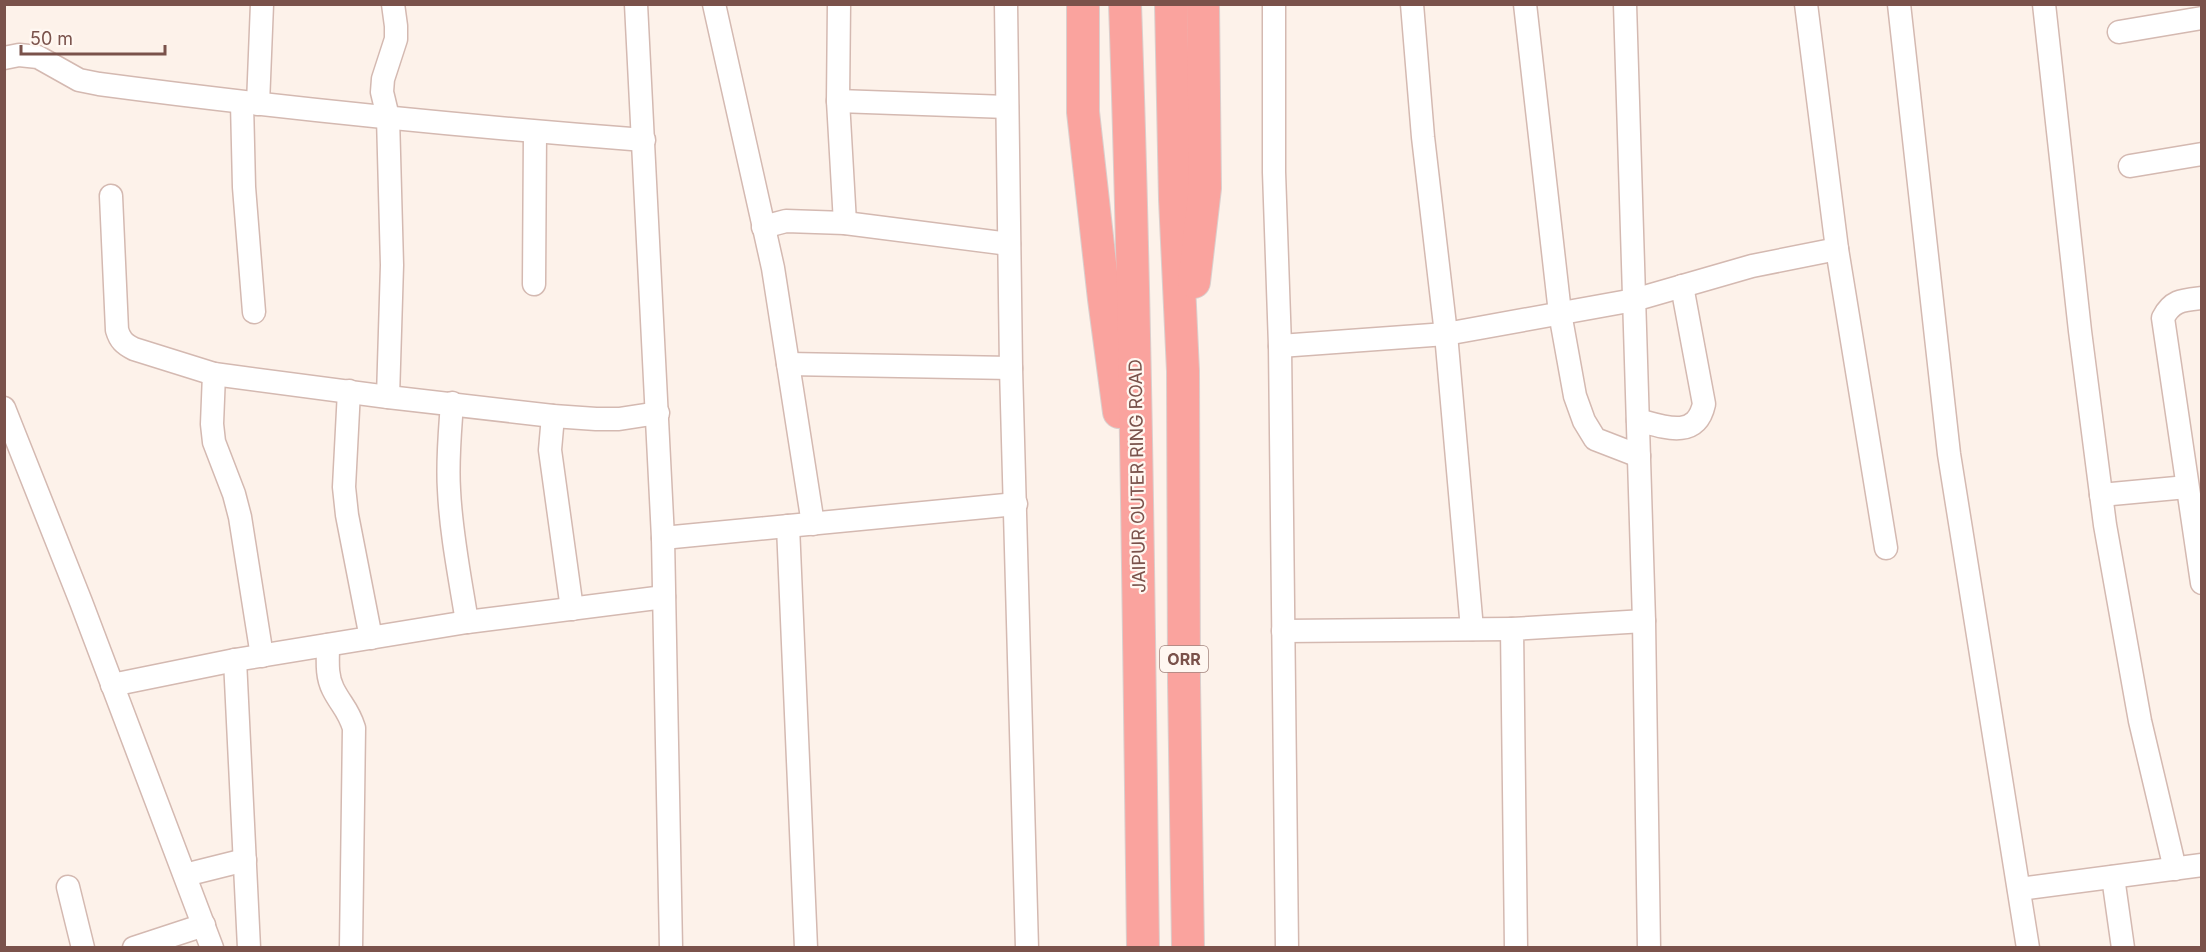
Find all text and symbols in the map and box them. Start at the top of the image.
scale bar [21,18,165,56]
text: 50 m [30,28,73,49]
street label: JAIPUR OUTER RING ROAD [1124,359,1150,593]
road number: ORR [1160,646,1208,672]

